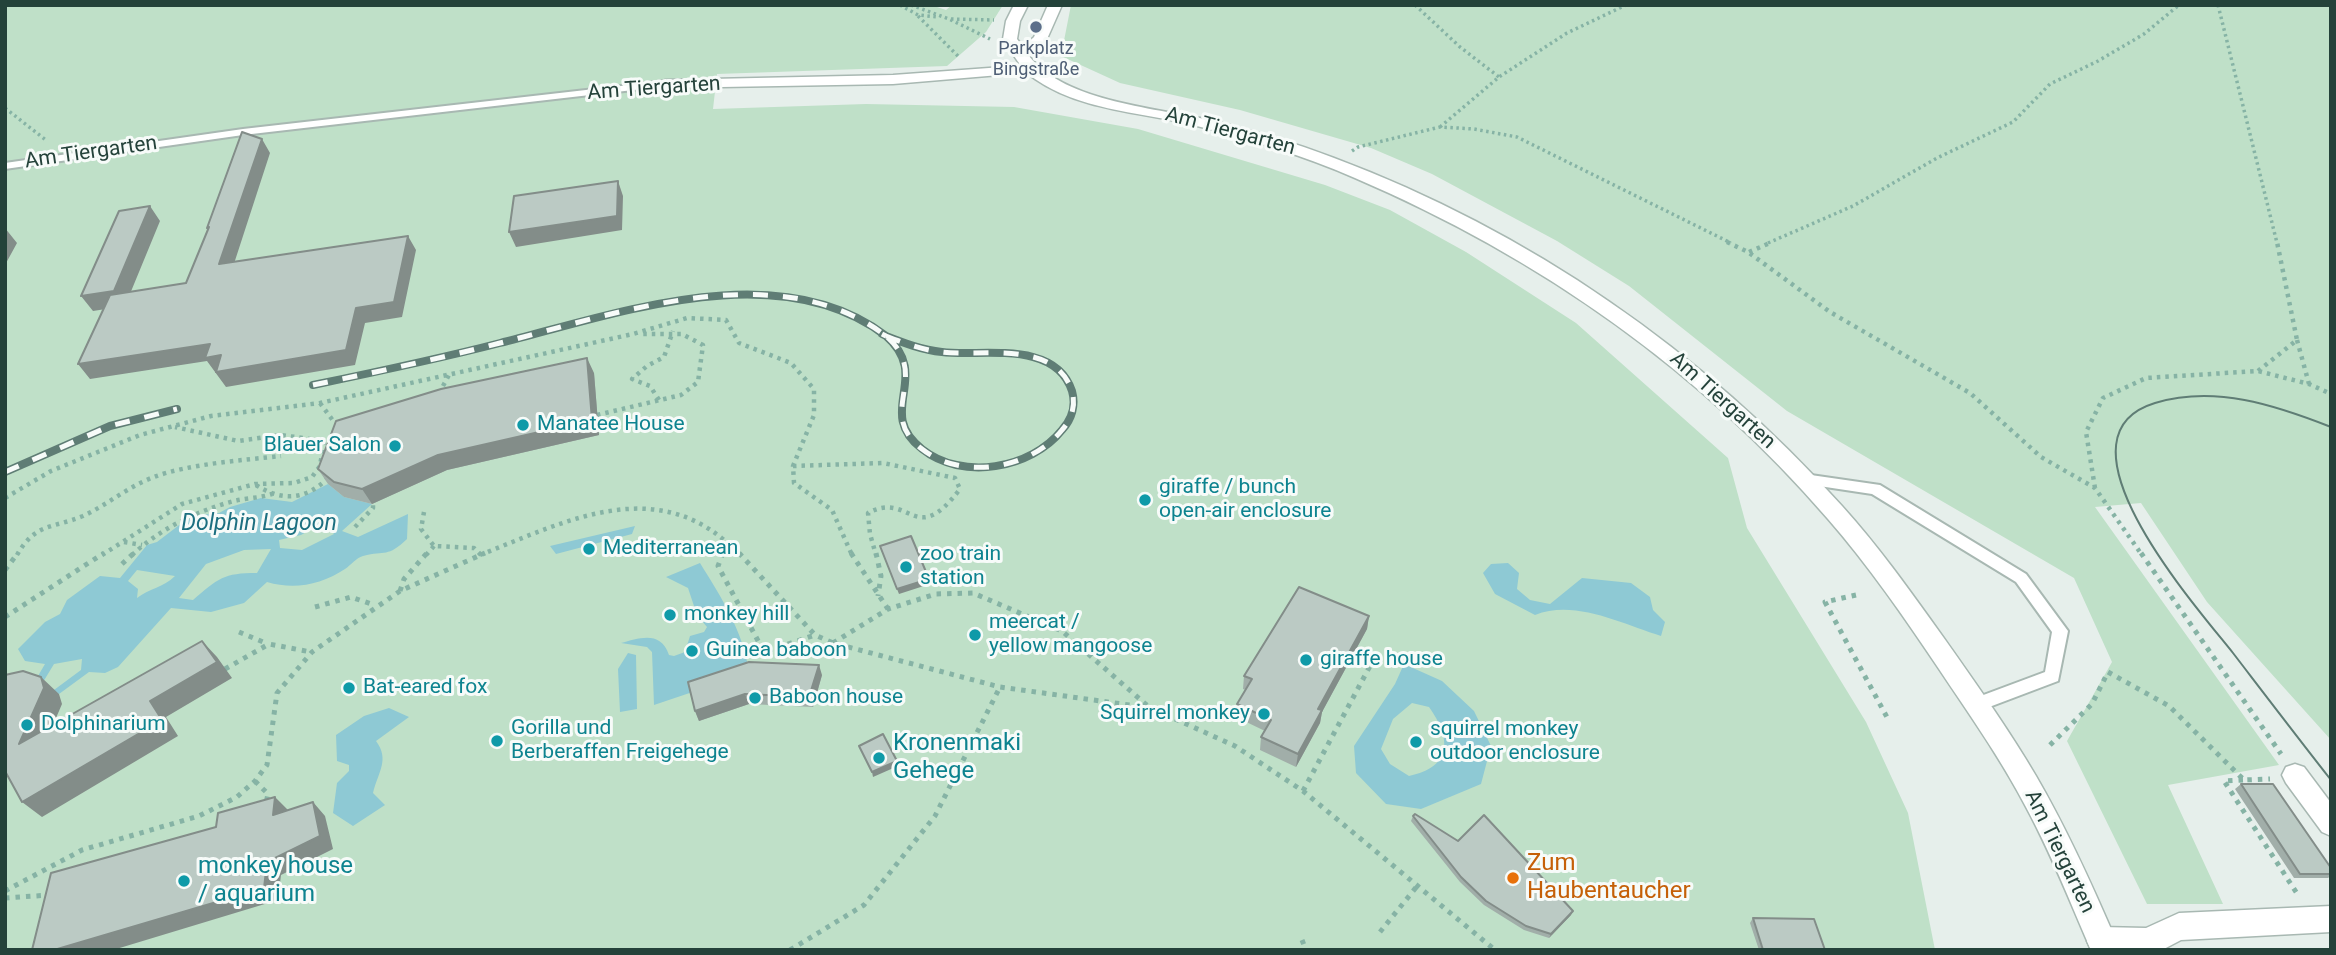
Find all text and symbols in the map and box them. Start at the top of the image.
marker: Parkplatz Bingstraße [1028,19,1044,35]
place label: Parkplatz Bingstraße [993,38,1079,80]
street label: Am Tiergarten [587,72,721,106]
street label: Am Tiergarten [1162,103,1298,161]
street label: Am Tiergarten [23,131,159,175]
street label: Am Tiergarten [1664,347,1780,455]
place label: Manatee House [537,412,685,438]
marker: Manatee House [515,417,531,433]
place label: Blauer Salon [264,433,381,459]
marker: Blauer Salon [387,438,403,454]
place label: giraffe / bunch open-air enclosure [1159,475,1331,525]
marker: giraffe / bunch open-air enclosure [1137,492,1153,508]
water label: Dolphin Lagoon [181,510,337,538]
place label: Mediterranean [603,536,738,562]
marker: Mediterranean [581,541,597,557]
place label: zoo train station [920,542,1001,592]
marker: zoo train station [898,559,914,575]
place label: monkey hill [684,602,789,628]
marker: monkey hill [662,607,678,623]
place label: meercat / yellow mangoose [989,610,1152,660]
marker: meercat / yellow mangoose [967,627,983,643]
place label: Guinea baboon [706,638,847,664]
marker: Guinea baboon [684,643,700,659]
place label: giraffe house [1320,647,1443,673]
marker: giraffe house [1298,652,1314,668]
place label: Bat-eared fox [363,675,487,701]
marker: Bat-eared fox [341,680,357,696]
place label: Baboon house [769,685,903,711]
marker: Baboon house [747,690,763,706]
place label: Squirrel monkey [1100,701,1250,727]
marker: Squirrel monkey [1256,706,1272,722]
place label: Dolphinarium [41,712,166,738]
place label: Gorilla und Berberaffen Freigehege [511,716,729,766]
marker: Dolphinarium [19,717,35,733]
place label: squirrel monkey outdoor enclosure [1430,717,1600,767]
place label: Kronenmaki Gehege [893,730,1021,786]
marker: Gorilla und Berberaffen Freigehege [489,733,505,749]
marker: squirrel monkey outdoor enclosure [1408,734,1424,750]
marker: Kronenmaki Gehege [871,750,887,766]
street label: Am Tiergarten [2018,786,2100,918]
place label: Zum Haubentaucher [1527,850,1691,906]
place label: monkey house / aquarium [198,853,353,909]
marker: Zum Haubentaucher [1505,870,1521,886]
marker: monkey house / aquarium [176,873,192,889]

